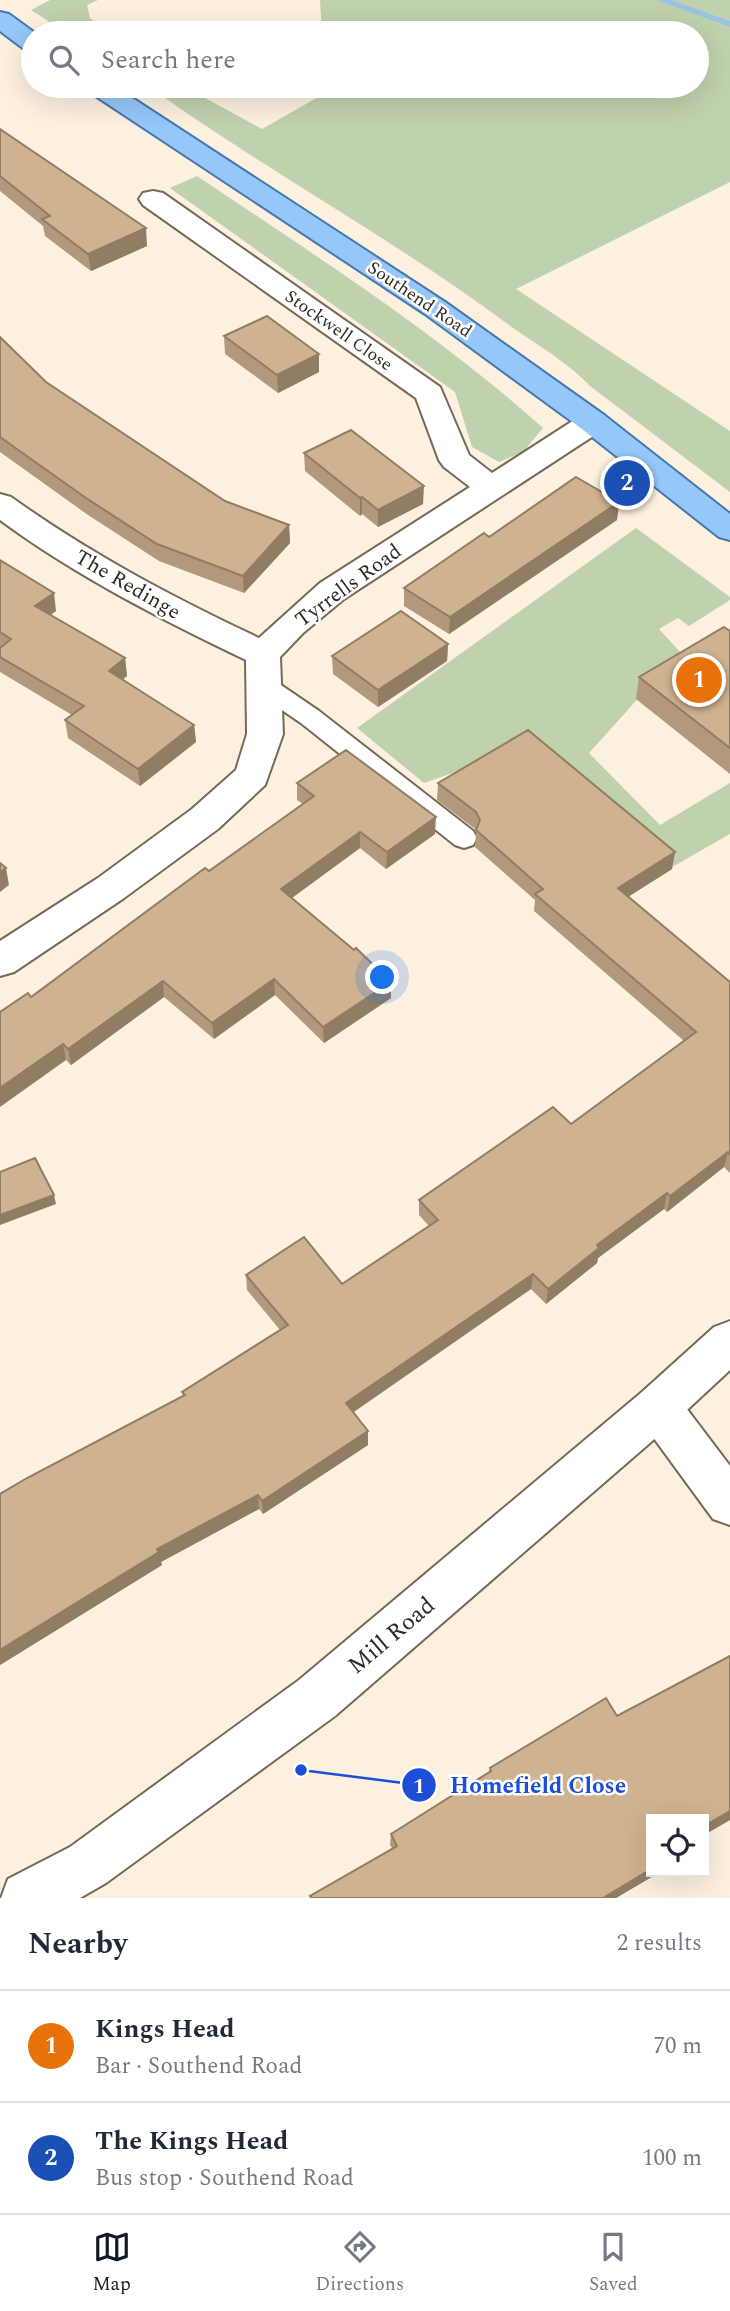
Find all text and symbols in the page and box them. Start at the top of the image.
search box [21,21,709,98]
text: Search here [101,40,236,80]
icon: search [45,41,83,79]
street label: Southend Road [362,254,477,344]
street label: Stockwell Close [279,283,398,378]
pin: 2 [604,457,650,509]
street label: Tyrrells Road [289,536,409,636]
street label: The Redinge [69,542,186,628]
pin: 1 [676,654,722,706]
your location [365,960,399,994]
street label: Mill Road [340,1588,443,1683]
callout: Homefield Close [401,1763,641,1807]
text: Homefield Close [450,1769,626,1804]
text: 1 [413,1771,425,1803]
map controls [646,1814,709,1877]
button: locate [646,1814,709,1877]
text: Nearby [28,1921,127,1967]
text: 2 results [617,1926,702,1961]
text: Kings Head [95,2009,235,2049]
text: 1 [45,2029,57,2064]
text: 70 m [653,2029,702,2064]
text: Bar · Southend Road [95,2049,302,2084]
text: The Kings Head [95,2121,288,2161]
text: 2 [45,2141,57,2176]
text: 100 m [642,2141,702,2176]
text: Bus stop · Southend Road [95,2161,354,2196]
tab: Map [92,2228,131,2299]
tab: Directions [315,2228,404,2299]
tab: Saved [589,2228,638,2299]

